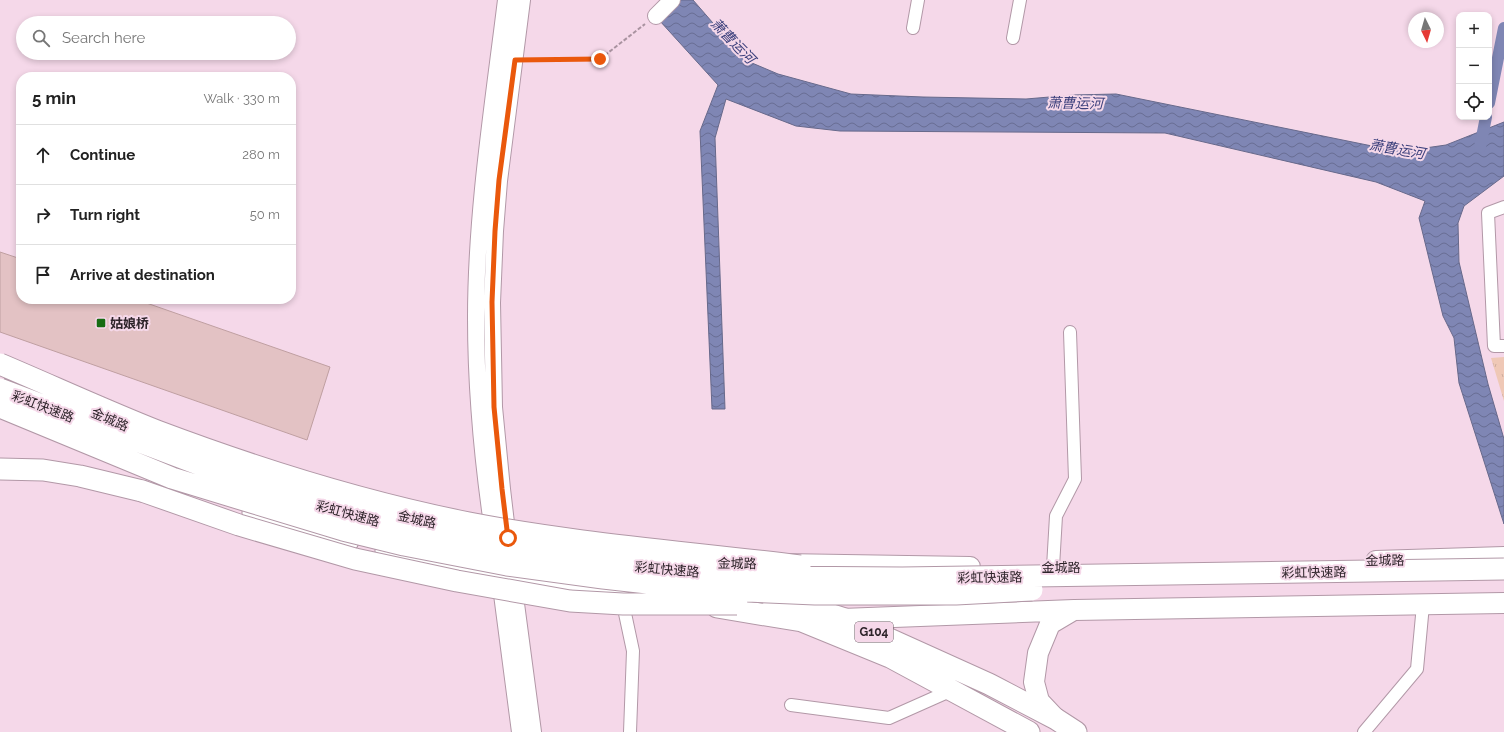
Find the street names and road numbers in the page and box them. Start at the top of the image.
street label: 彩虹快速路 [10,388,76,425]
street label: 金城路 [89,405,131,434]
street label: 彩虹快速路 [315,498,381,529]
street label: 金城路 [396,508,438,531]
street label: 金城路 [1365,553,1405,568]
street label: 金城路 [717,556,757,571]
street label: 彩虹快速路 [634,559,700,580]
street label: 金城路 [1041,560,1081,575]
street label: 彩虹快速路 [1281,564,1347,581]
street label: 彩虹快速路 [957,569,1023,586]
road number: G104 [855,622,893,642]

